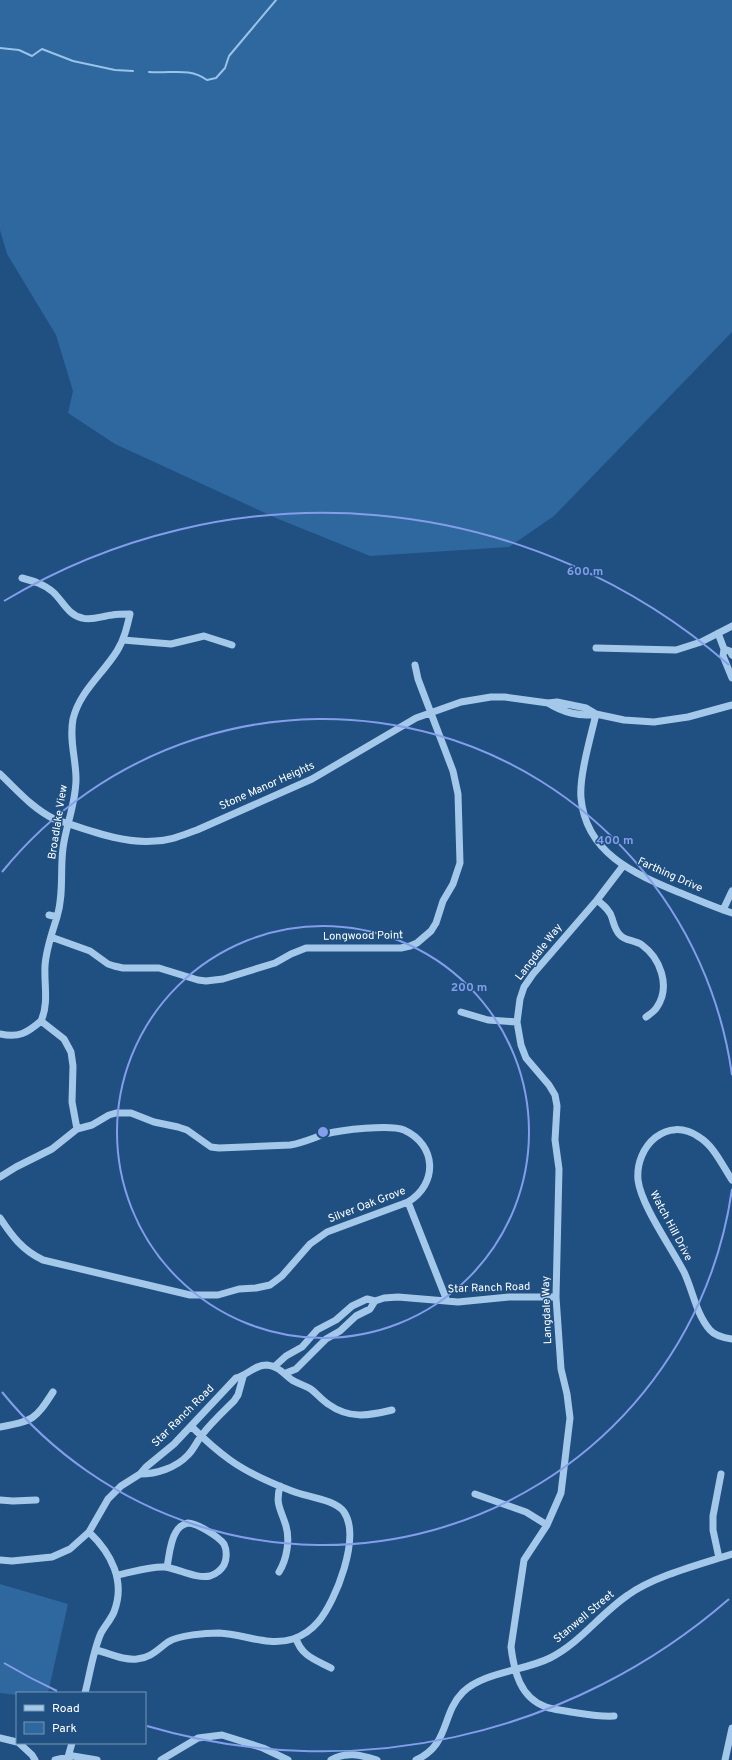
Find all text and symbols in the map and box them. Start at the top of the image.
text: 600 m [567,564,603,580]
street label: Stone Manor Heights [217,759,317,813]
street label: Broadlake View [45,783,71,860]
text: 400 m [596,833,634,849]
street label: Farthing Drive [635,854,705,896]
street label: Langdale Way [512,921,566,983]
street label: Longwood Point [323,928,403,944]
text: 200 m [451,980,487,996]
centre of rings [316,1125,330,1139]
street label: Silver Oak Grove [326,1184,408,1226]
street label: Watch Hill Drive [647,1188,695,1264]
street label: Langdale Way [539,1275,555,1344]
street label: Star Ranch Road [447,1280,531,1296]
street label: Star Ranch Road [149,1382,217,1450]
street label: Stanwell Street [551,1588,617,1646]
legend [16,1692,146,1744]
text: Road [52,1701,80,1717]
text: Park [52,1721,77,1737]

